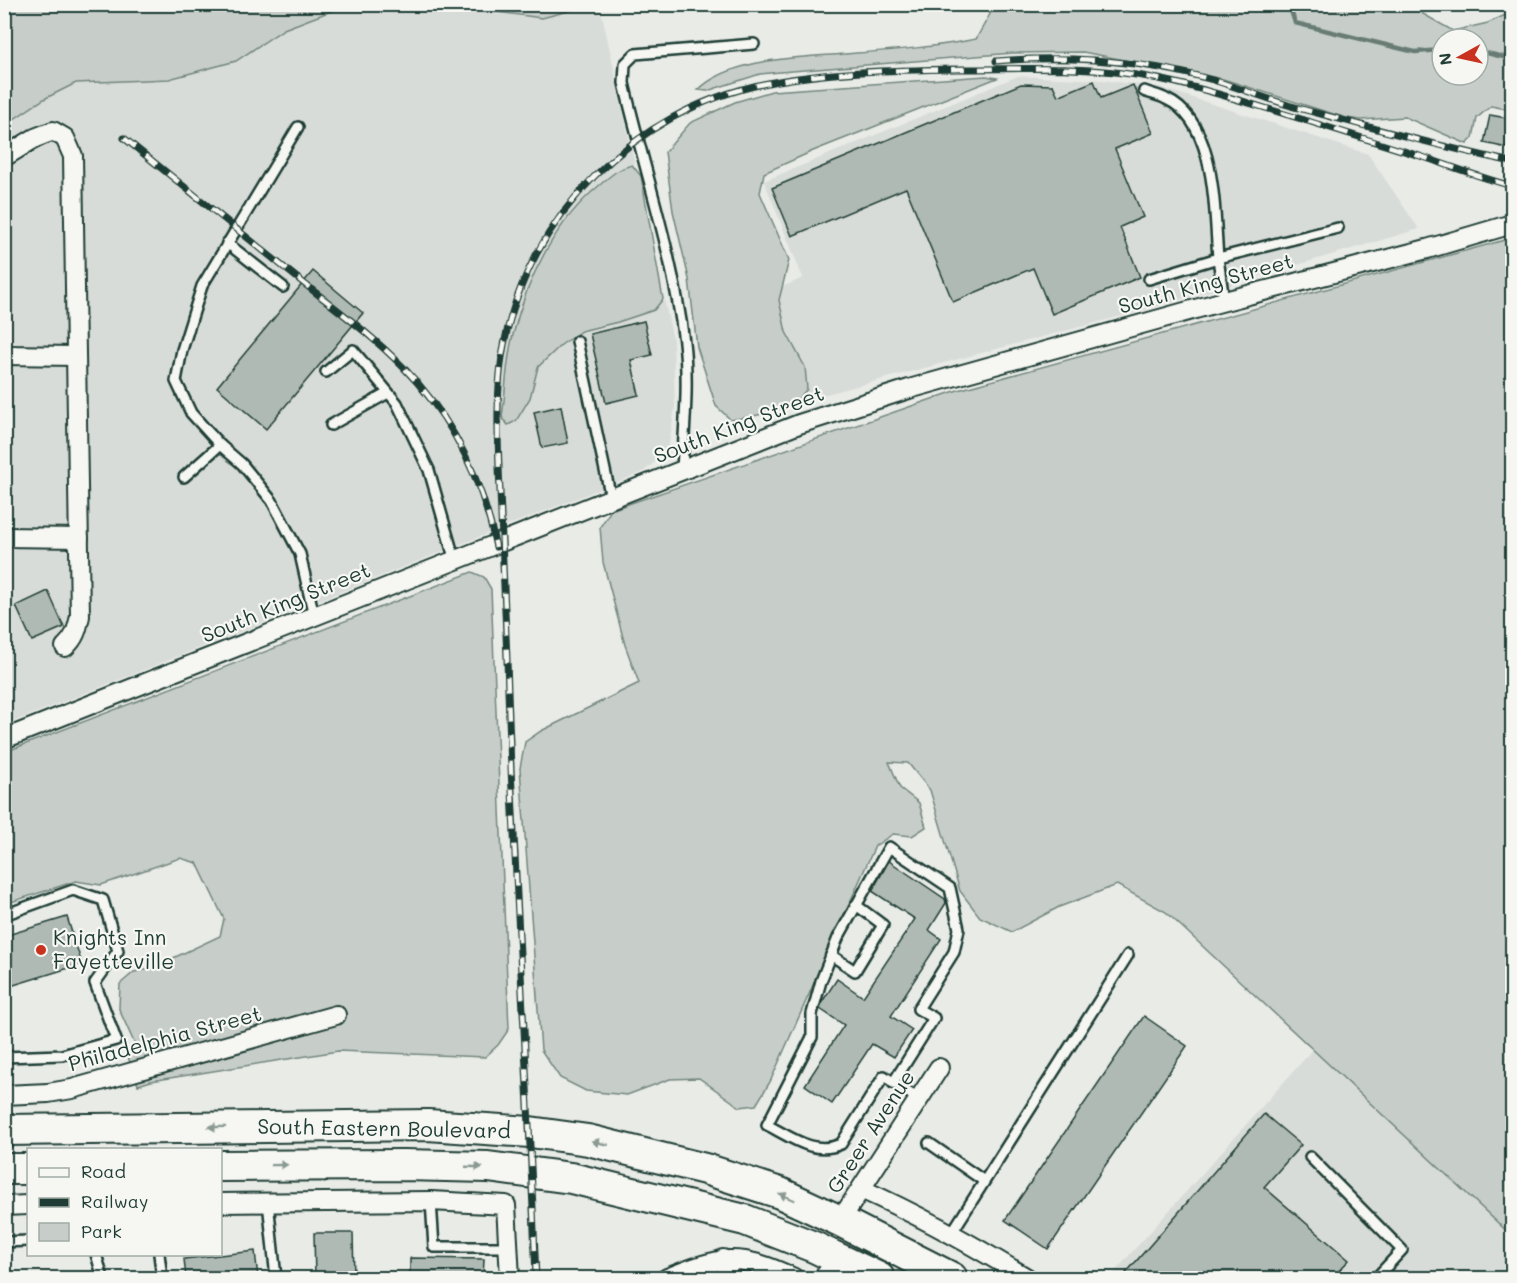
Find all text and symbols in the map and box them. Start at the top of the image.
north arrow [1430,27,1490,87]
text: N [1433,52,1456,67]
street label: South King Street [1115,246,1296,319]
street label: South King Street [650,379,827,468]
street label: South King Street [197,555,374,648]
place label: Knights Inn Fayetteville [53,923,174,974]
marker: Knights Inn Fayetteville [34,943,48,957]
street label: Philadelphia Street [65,999,264,1076]
street label: Greer Avenue [820,1064,920,1198]
street label: South Eastern Boulevard [257,1112,511,1143]
one-way arrow [207,1122,226,1132]
one-way arrow [590,1137,609,1147]
legend [27,1148,222,1256]
text: Road [81,1159,126,1183]
one-way arrow [269,1160,288,1170]
one-way arrow [464,1162,483,1171]
text: Railway [81,1189,148,1213]
one-way arrow [778,1192,795,1201]
text: Park [81,1219,122,1243]

